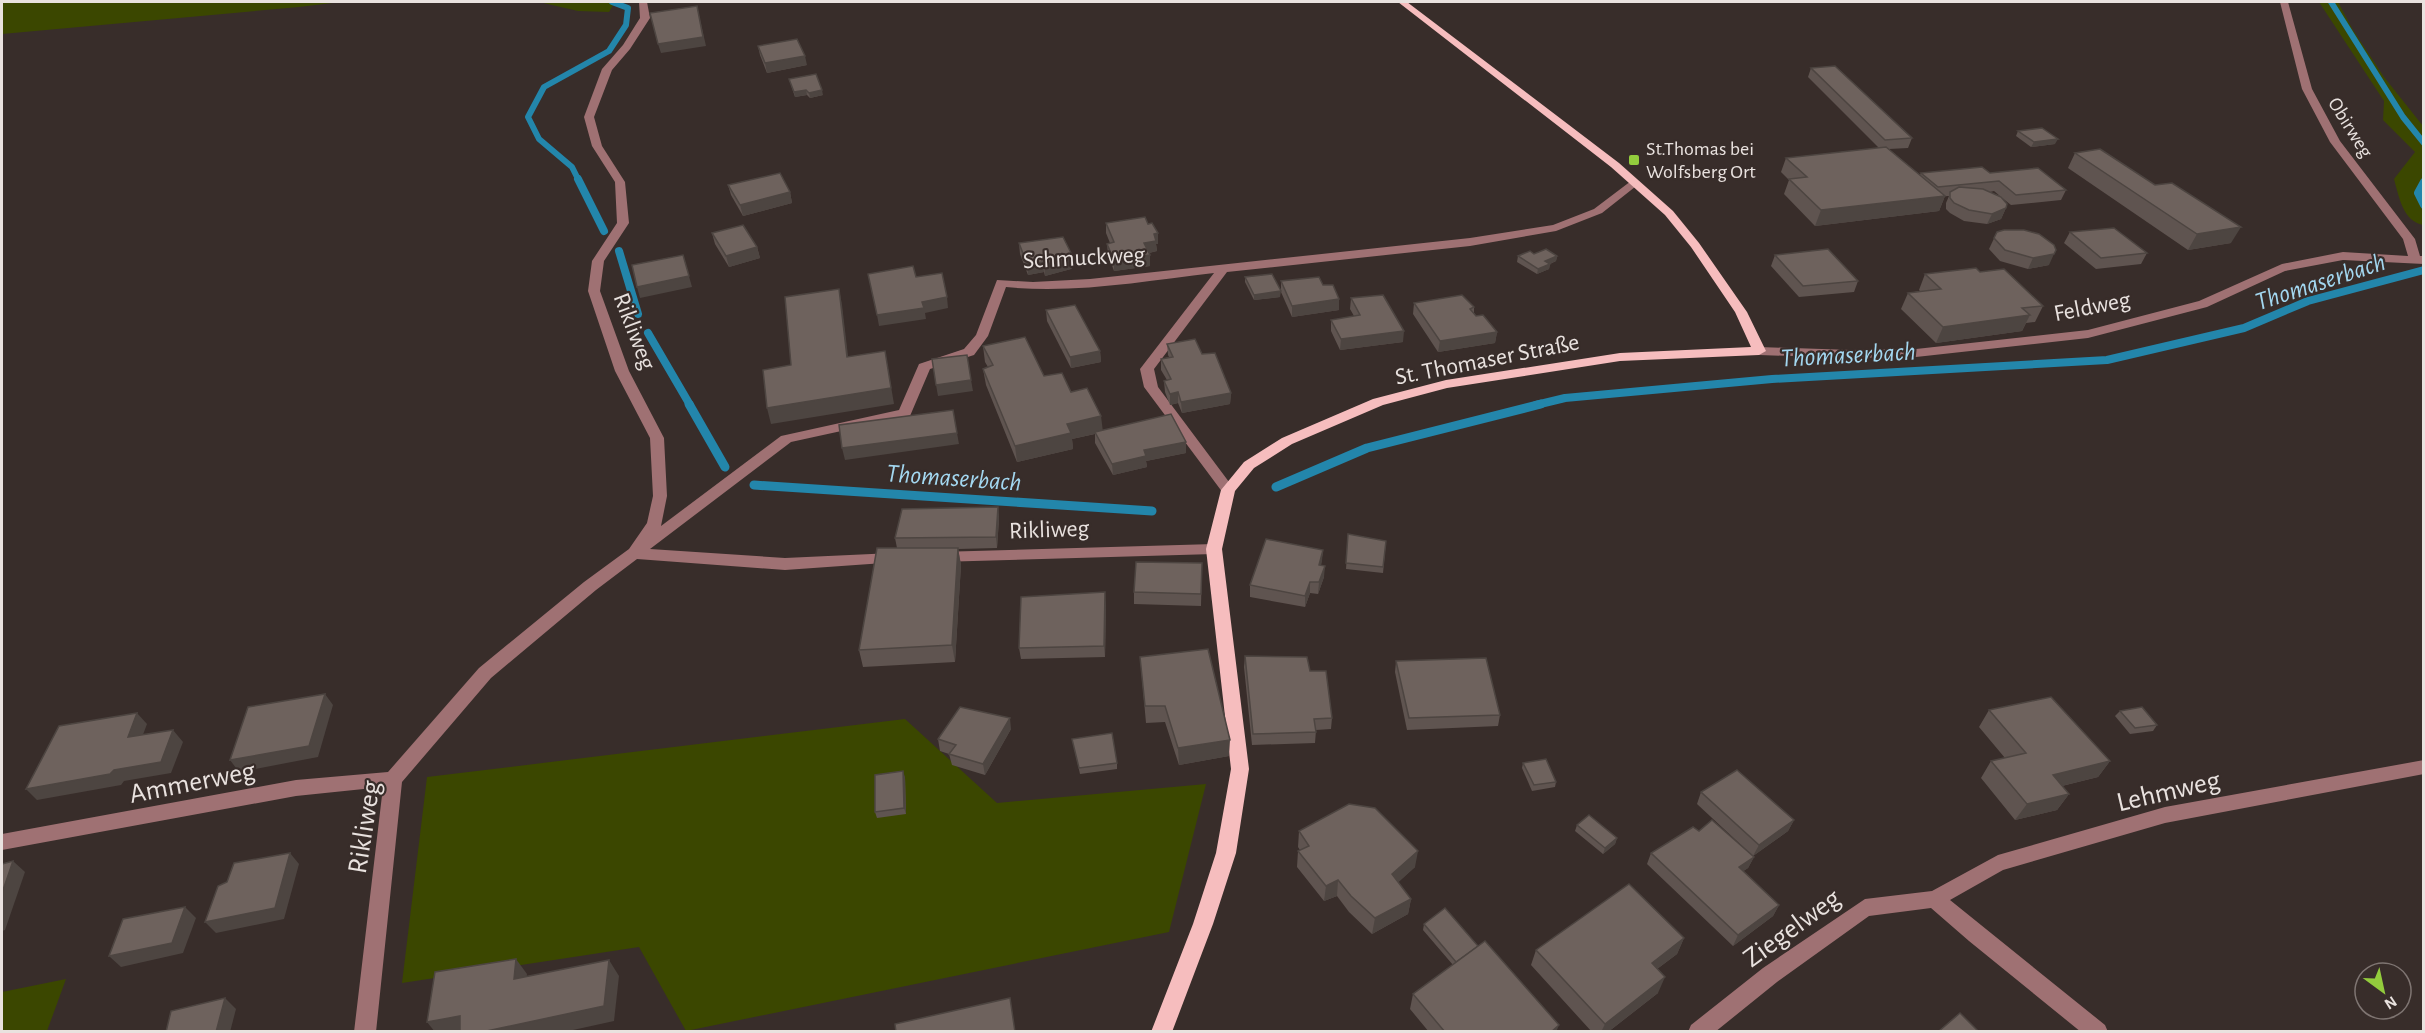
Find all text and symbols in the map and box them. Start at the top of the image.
street label: Obirweg [2324,94,2376,161]
place label: St.Thomas bei Wolfsberg Ort [1646,139,1756,182]
marker: St.Thomas bei Wolfsberg Ort [1627,153,1641,167]
street label: Schmuckweg [1022,243,1146,273]
water label: Thomaserbach [2252,249,2389,315]
street label: Feldweg [2052,288,2133,326]
street label: Rikliweg [609,290,660,373]
street label: St. Thomaser Straße [1393,330,1581,390]
water label: Thomaserbach [1780,338,1916,372]
water label: Thomaserbach [886,460,1022,496]
street label: Rikliweg [1009,517,1090,543]
street label: Ammerweg [127,757,258,809]
street label: Lehmweg [2114,766,2223,817]
street label: Rikliweg [344,779,386,876]
street label: Ziegelweg [1738,884,1846,973]
north arrow [2353,961,2413,1021]
text: N [2382,993,2400,1012]

